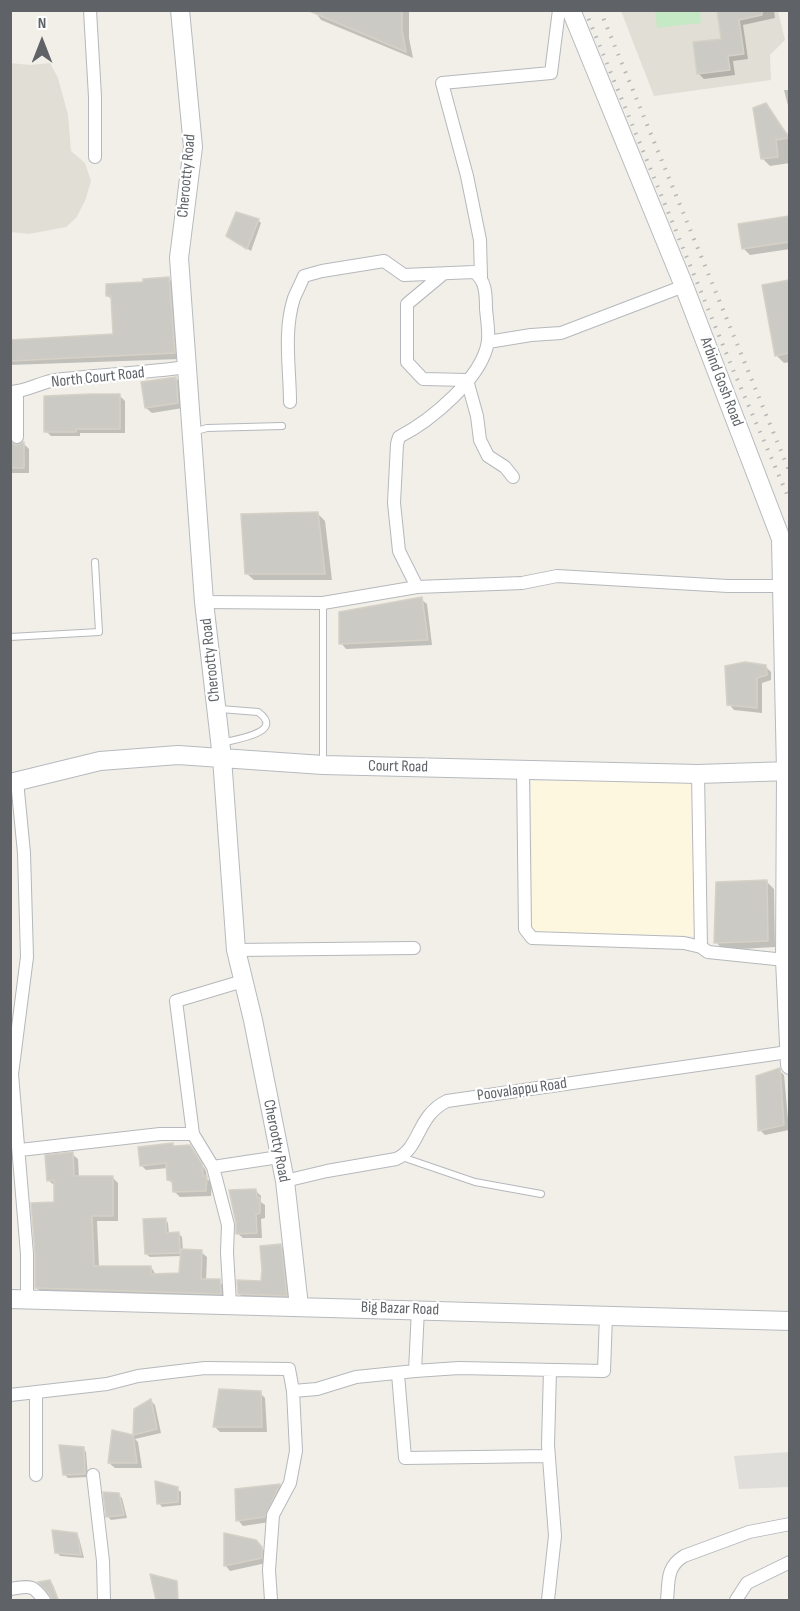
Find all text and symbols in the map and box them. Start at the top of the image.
north arrow [12,12,72,72]
text: N [38,14,46,33]
street label: Cherootty Road [174,133,200,219]
street label: Arbind Gosh Road [695,335,747,429]
street label: North Court Road [50,364,146,392]
street label: Cherootty Road [197,617,225,703]
street label: Court Road [368,757,428,777]
street label: Poovalappu Road [476,1074,568,1106]
street label: Cherootty Road [259,1098,293,1184]
street label: Big Bazar Road [361,1298,439,1320]

